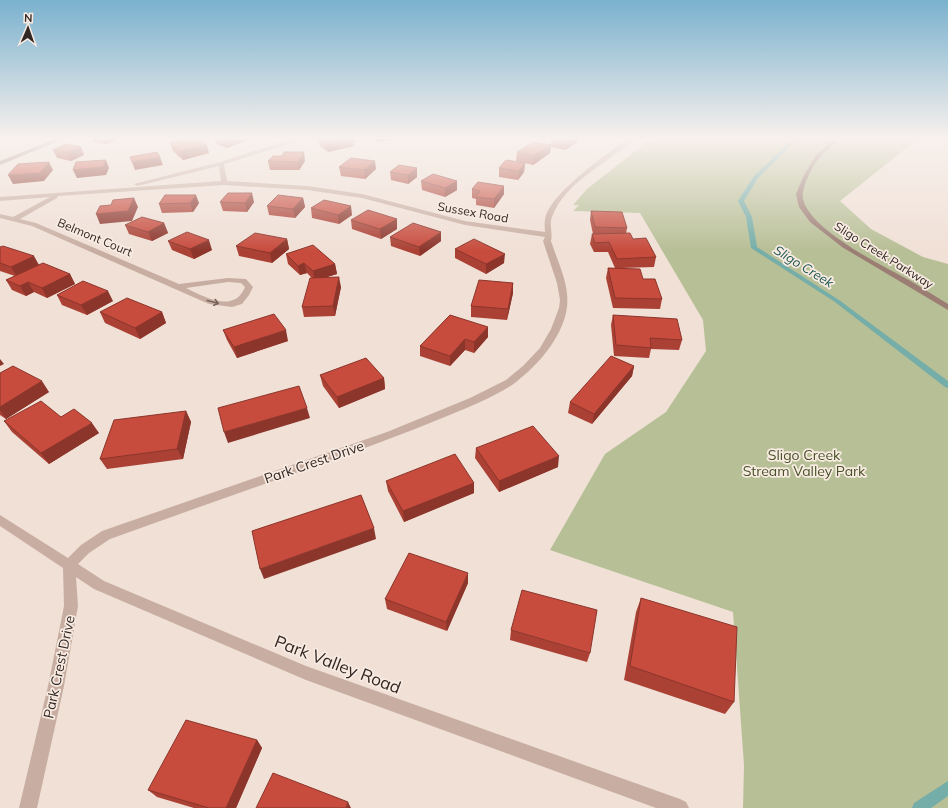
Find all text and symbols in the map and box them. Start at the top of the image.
north arrow [8,8,48,48]
text: N [24,11,33,25]
street label: Sussex Road [436,198,510,226]
street label: Belmont Court [55,215,135,259]
street label: Sligo Creek Parkway [832,218,937,292]
water label: Sligo Creek [771,241,837,291]
one-way arrow [207,298,220,306]
street label: Park Crest Drive [262,436,366,488]
park label: Sligo Creek Stream Valley Park [743,446,866,480]
street label: Park Crest Drive [39,614,79,720]
street label: Park Valley Road [271,630,404,699]

